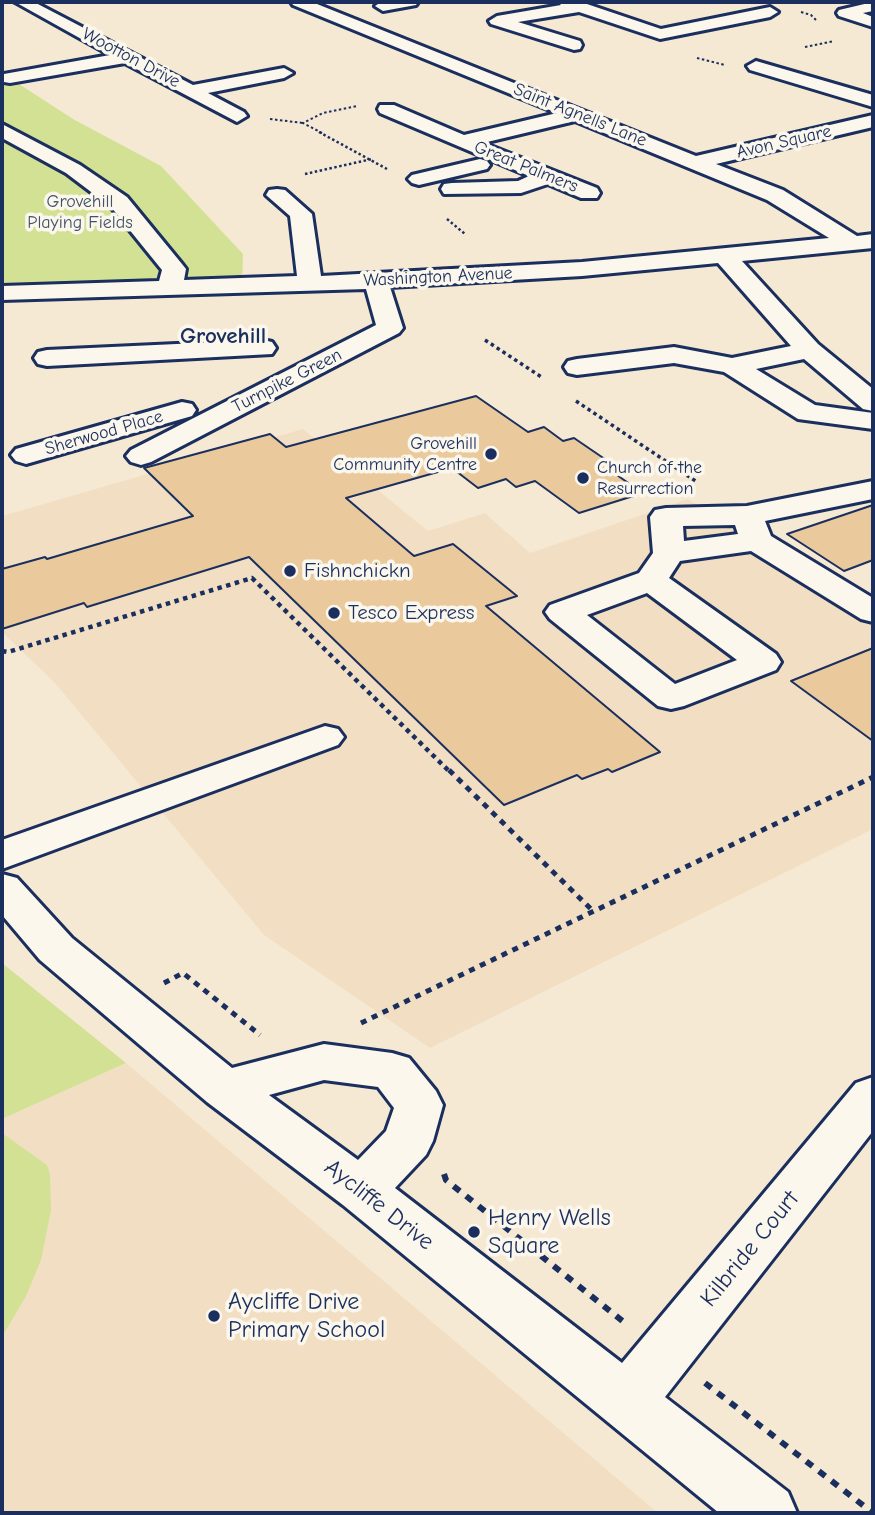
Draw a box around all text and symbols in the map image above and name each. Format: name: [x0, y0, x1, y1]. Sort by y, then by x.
street label: Wootton Drive: [78, 23, 184, 93]
street label: Saint Agnells Lane: [510, 78, 650, 152]
street label: Avon Square: [734, 121, 834, 163]
street label: Great Palmers: [471, 136, 581, 198]
park label: Grovehill Playing Fields: [27, 191, 133, 234]
street label: Washington Avenue: [363, 262, 513, 292]
district label: Grovehill: [180, 322, 266, 350]
street label: Turnpike Green: [228, 344, 346, 418]
street label: Sherwood Place: [42, 406, 166, 460]
place label: Grovehill Community Centre: [333, 433, 477, 476]
marker: Grovehill Community Centre: [483, 446, 499, 462]
place label: Church of the Resurrection: [597, 457, 702, 500]
marker: Church of the Resurrection: [575, 470, 591, 486]
place label: Fishnchickn: [304, 558, 411, 584]
marker: Fishnchickn: [282, 563, 298, 579]
place label: Tesco Express: [348, 600, 474, 626]
marker: Tesco Express: [326, 605, 342, 621]
street label: Aycliffe Drive: [318, 1153, 440, 1257]
street label: Kilbride Court: [695, 1185, 805, 1313]
place label: Henry Wells Square: [488, 1204, 611, 1260]
marker: Henry Wells Square: [466, 1224, 482, 1240]
place label: Aycliffe Drive Primary School: [228, 1288, 385, 1344]
marker: Aycliffe Drive Primary School: [206, 1308, 222, 1324]

